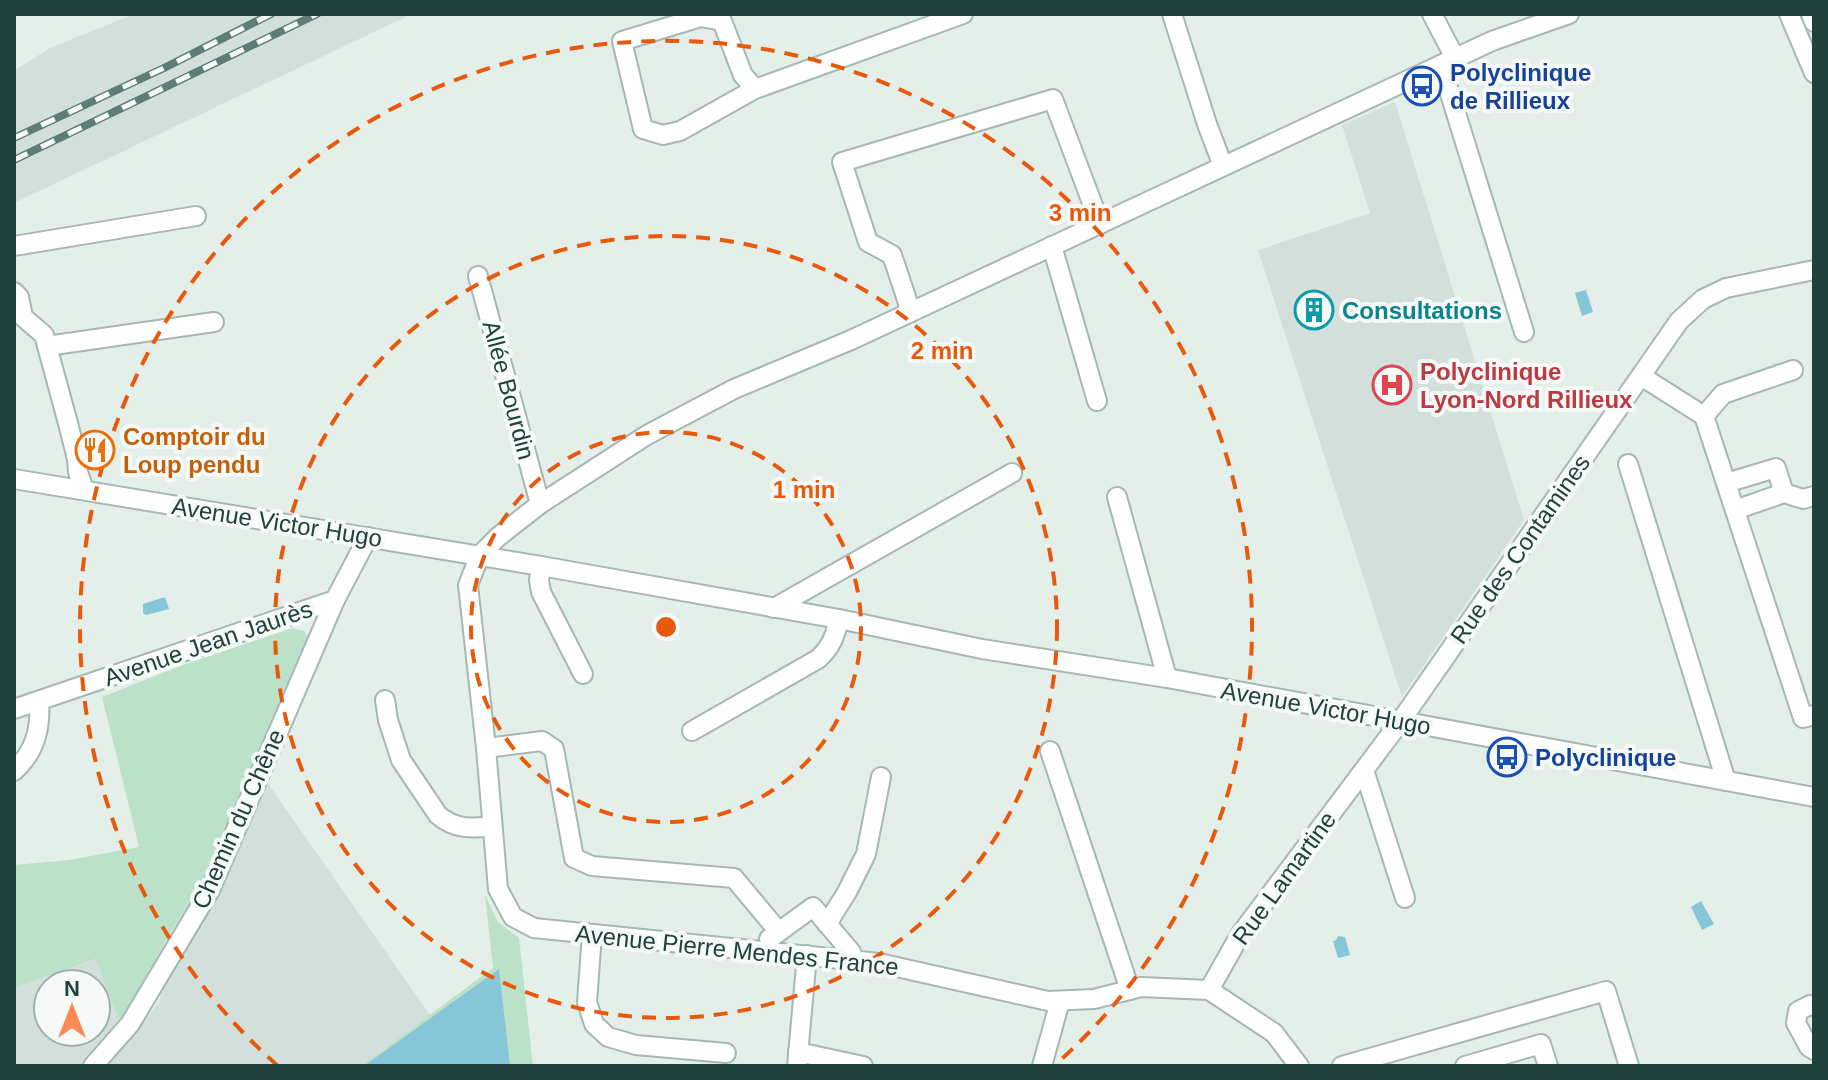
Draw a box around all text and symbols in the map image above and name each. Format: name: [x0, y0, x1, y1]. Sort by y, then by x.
place label: Polyclinique de Rillieux: [1450, 59, 1591, 114]
bus stop icon: Polyclinique de Rillieux: [1401, 65, 1443, 107]
text: 3 min: [1049, 199, 1111, 226]
building icon: Consultations: [1293, 289, 1335, 331]
place label: Consultations: [1342, 297, 1502, 324]
street label: Allée Bourdin: [477, 318, 541, 462]
text: 2 min: [911, 337, 973, 364]
place label: Polyclinique Lyon-Nord Rillieux: [1420, 358, 1633, 413]
hospital icon: Polyclinique Lyon-Nord Rillieux: [1371, 364, 1413, 406]
place label: Comptoir du Loup pendu: [123, 423, 266, 478]
restaurant icon: Comptoir du Loup pendu: [74, 429, 116, 471]
street label: Rue des Contamines: [1445, 449, 1595, 649]
text: 1 min: [773, 476, 835, 503]
street label: Avenue Victor Hugo: [170, 492, 384, 552]
street label: Avenue Jean Jaurès: [100, 595, 316, 691]
centre of rings: [652, 613, 680, 641]
street label: Avenue Victor Hugo: [1219, 676, 1433, 740]
street label: Chemin du Chêne: [186, 725, 290, 913]
bus stop icon: Polyclinique: [1486, 736, 1528, 778]
place label: Polyclinique: [1535, 744, 1676, 771]
street label: Rue Lamartine: [1227, 806, 1341, 950]
street label: Avenue Pierre Mendes France: [574, 920, 900, 980]
north arrow: [32, 968, 112, 1048]
text: N: [64, 976, 80, 1001]

